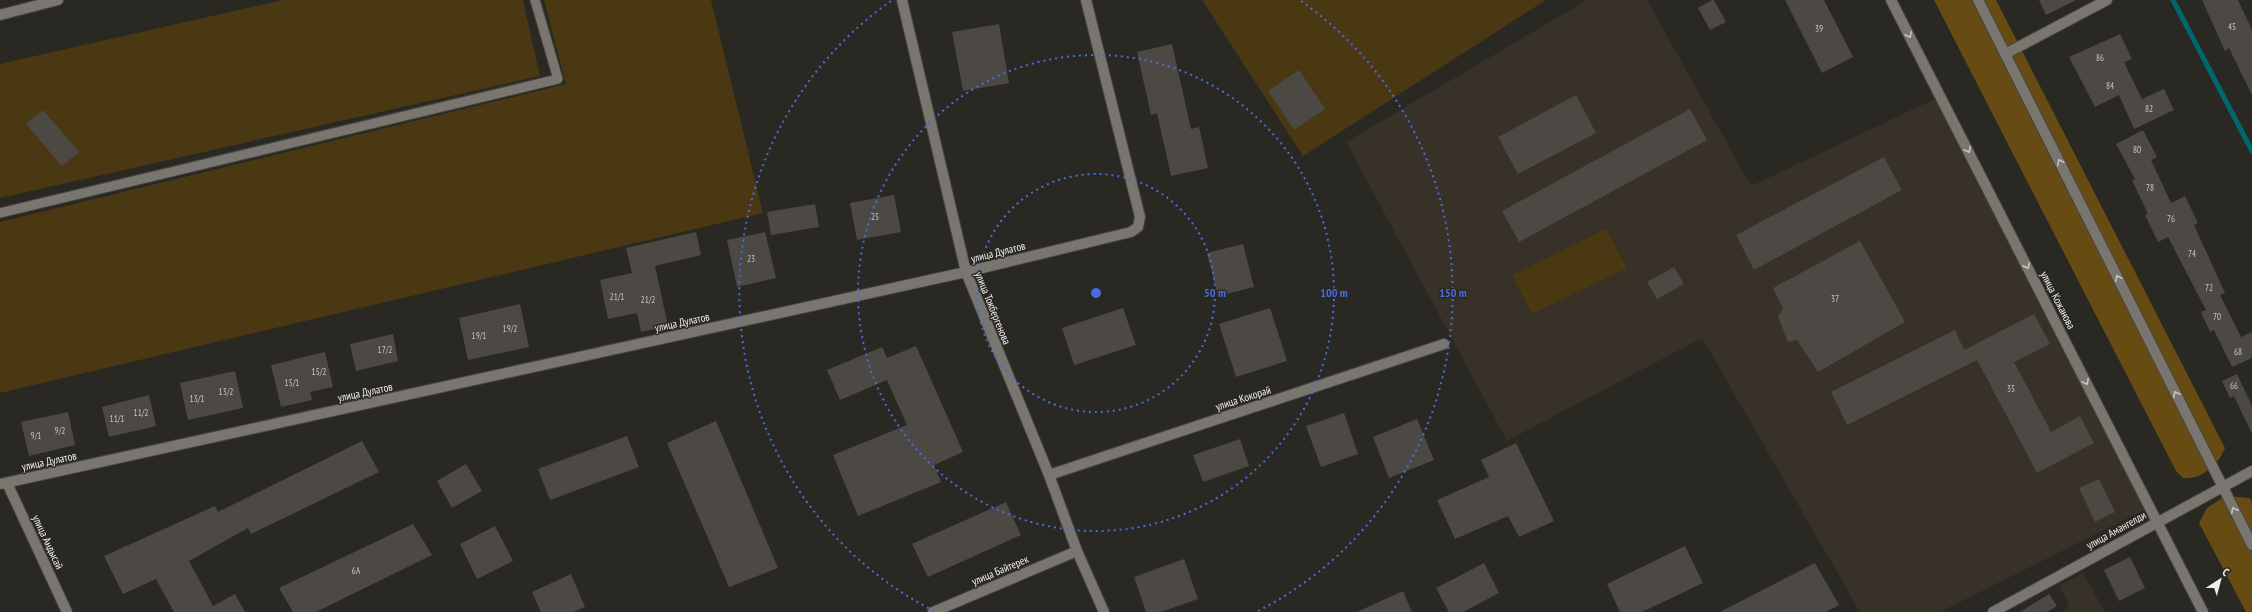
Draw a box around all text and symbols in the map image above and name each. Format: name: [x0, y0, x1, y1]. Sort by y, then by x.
house number: 45: [2228, 21, 2236, 32]
house number: 39: [1815, 23, 1823, 34]
one-way arrow: [1904, 30, 1911, 38]
house number: 86: [2096, 52, 2104, 63]
house number: 84: [2106, 80, 2114, 91]
house number: 82: [2145, 103, 2153, 114]
house number: 80: [2133, 144, 2141, 155]
one-way arrow: [1963, 146, 1971, 154]
one-way arrow: [2057, 158, 2064, 166]
house number: 78: [2146, 182, 2154, 193]
house number: 25: [871, 211, 879, 222]
house number: 76: [2167, 213, 2175, 224]
street label: улица Дулатов: [969, 238, 1027, 266]
house number: 74: [2188, 248, 2196, 259]
house number: 23: [747, 253, 755, 264]
one-way arrow: [2022, 262, 2030, 269]
street label: улица Токбергенова: [972, 269, 1014, 347]
street label: улица Кожанова: [2037, 269, 2079, 331]
one-way arrow: [2115, 275, 2123, 282]
house number: 72: [2205, 282, 2213, 293]
text: 50 m: [1204, 285, 1226, 300]
text: 100 m: [1320, 285, 1348, 300]
text: 150 m: [1439, 285, 1467, 300]
centre of rings: [1089, 286, 1103, 300]
house number: 21/1: [610, 291, 624, 302]
house number: 37: [1831, 293, 1839, 304]
house number: 21/2: [641, 294, 655, 305]
street label: улица Дулатов: [653, 309, 711, 335]
house number: 70: [2213, 311, 2221, 322]
house number: 19/2: [503, 323, 517, 334]
house number: 19/1: [472, 330, 486, 341]
house number: 17/2: [378, 344, 392, 355]
house number: 68: [2234, 346, 2242, 357]
house number: 15/2: [312, 366, 326, 377]
house number: 15/1: [285, 377, 299, 388]
one-way arrow: [2082, 378, 2089, 385]
street label: улица Дулатов: [336, 379, 394, 405]
house number: 66: [2230, 380, 2238, 391]
street label: улица Кокорай: [1214, 382, 1273, 414]
house number: 35: [2007, 383, 2015, 394]
house number: 13/2: [219, 386, 233, 397]
one-way arrow: [2173, 391, 2181, 399]
house number: 13/1: [190, 393, 204, 404]
house number: 11/2: [134, 407, 148, 418]
house number: 11/1: [110, 413, 124, 424]
house number: 9/2: [55, 425, 65, 436]
house number: 9/1: [31, 430, 41, 441]
street label: улица Дулатов: [20, 448, 78, 474]
one-way arrow: [2231, 507, 2239, 515]
street label: улица Амангелди: [2084, 508, 2149, 552]
street label: улица Андысай: [29, 513, 67, 572]
street label: улица Байтерек: [969, 551, 1031, 588]
north arrow: [2200, 560, 2240, 600]
house number: 6А: [352, 565, 361, 576]
text: С: [2220, 565, 2232, 579]

